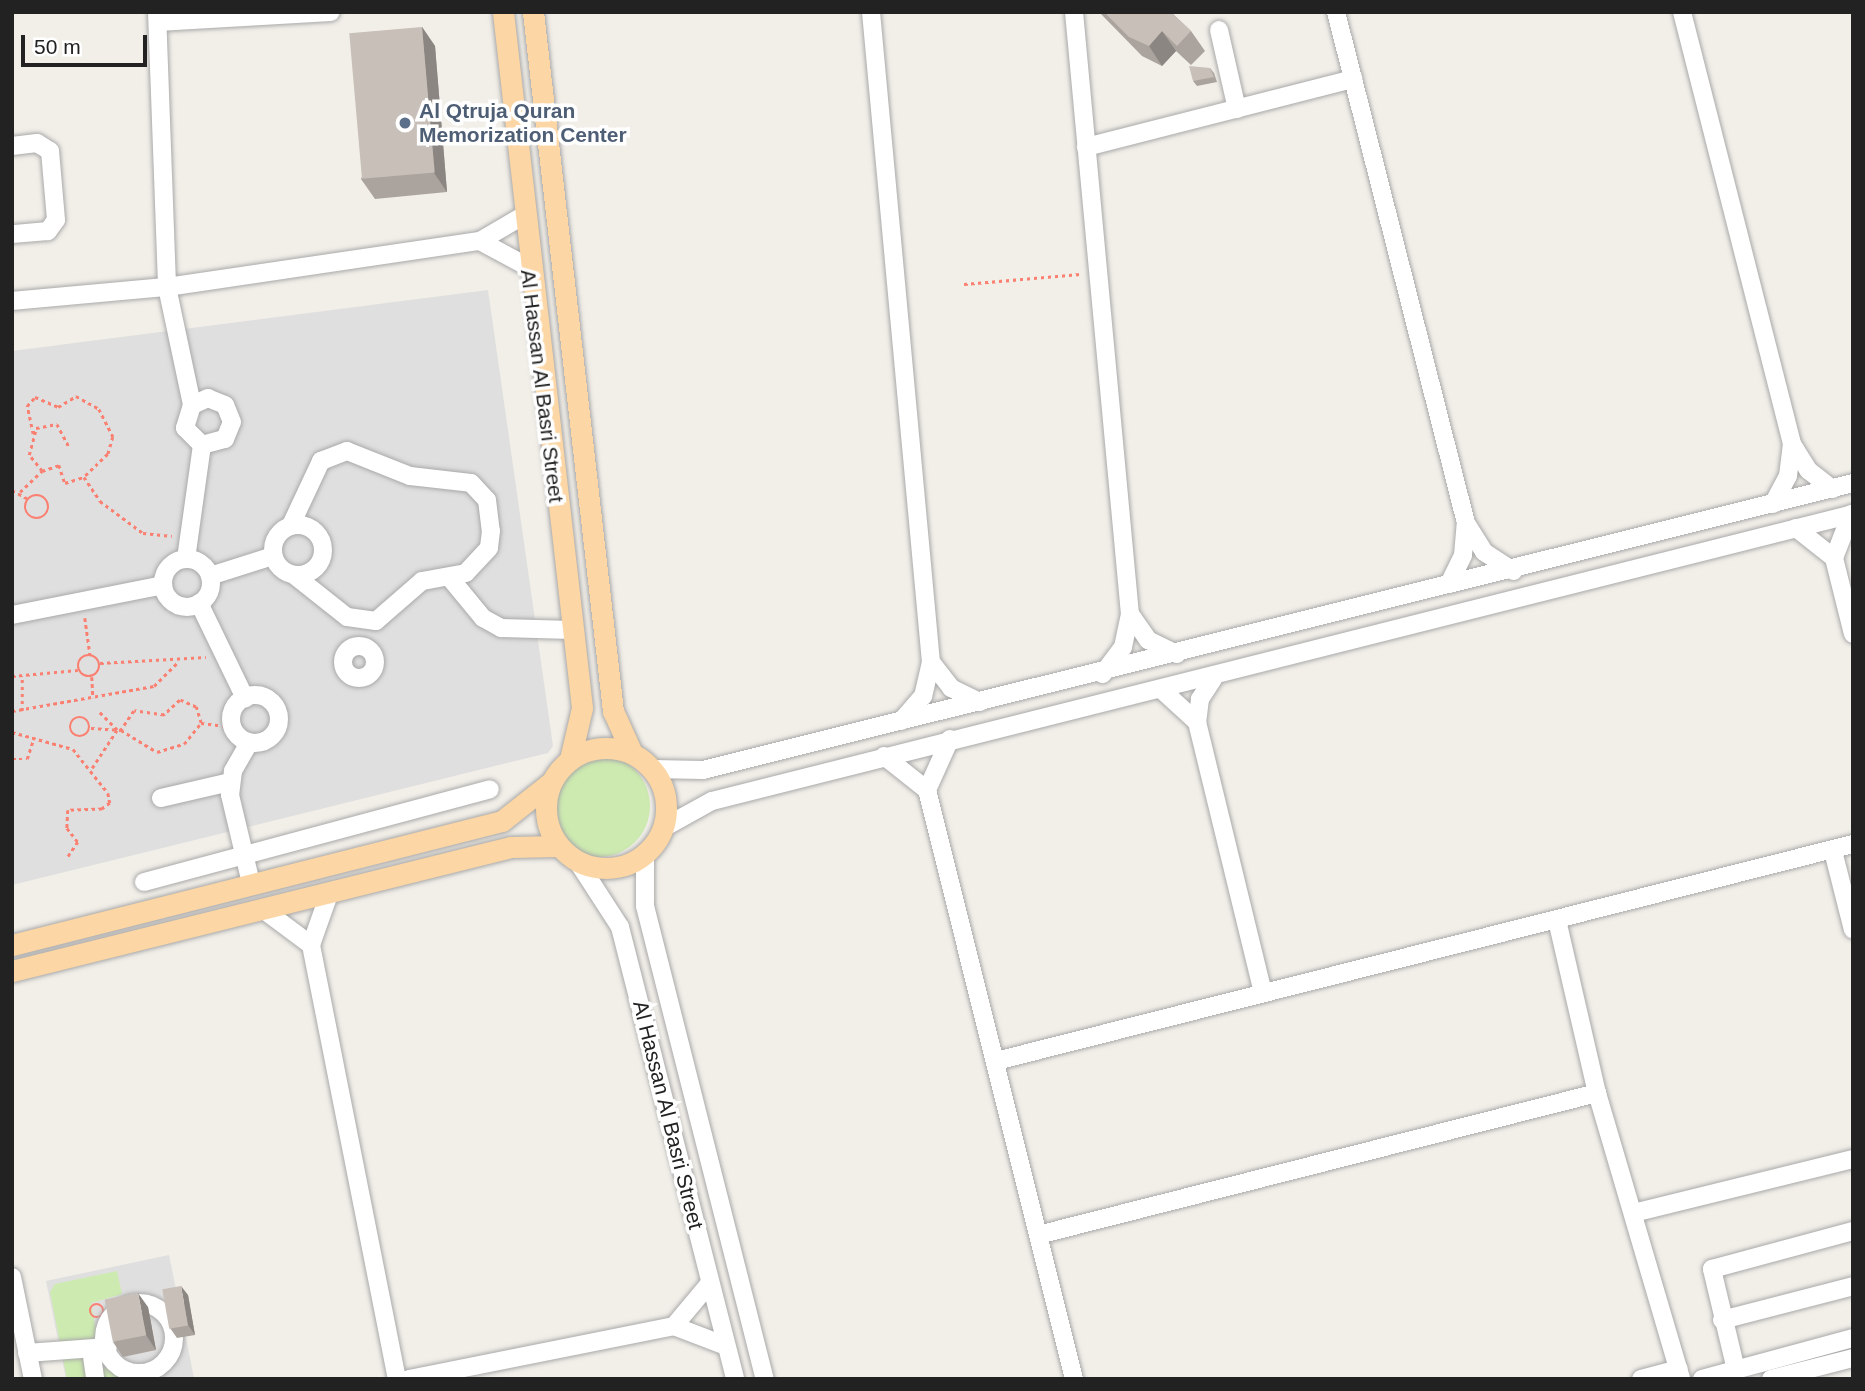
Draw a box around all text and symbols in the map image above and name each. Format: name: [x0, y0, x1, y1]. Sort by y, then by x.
scale bar: [24, 21, 150, 65]
text: 50 m: [34, 35, 81, 58]
place label: Al Qtruja Quran Memorization Center: [419, 98, 627, 148]
marker: Al Qtruja Quran Memorization Center: [397, 115, 413, 131]
street label: Al Hassan Al Basri Street: [515, 267, 569, 505]
street label: Al Hassan Al Basri Street: [627, 998, 709, 1232]

